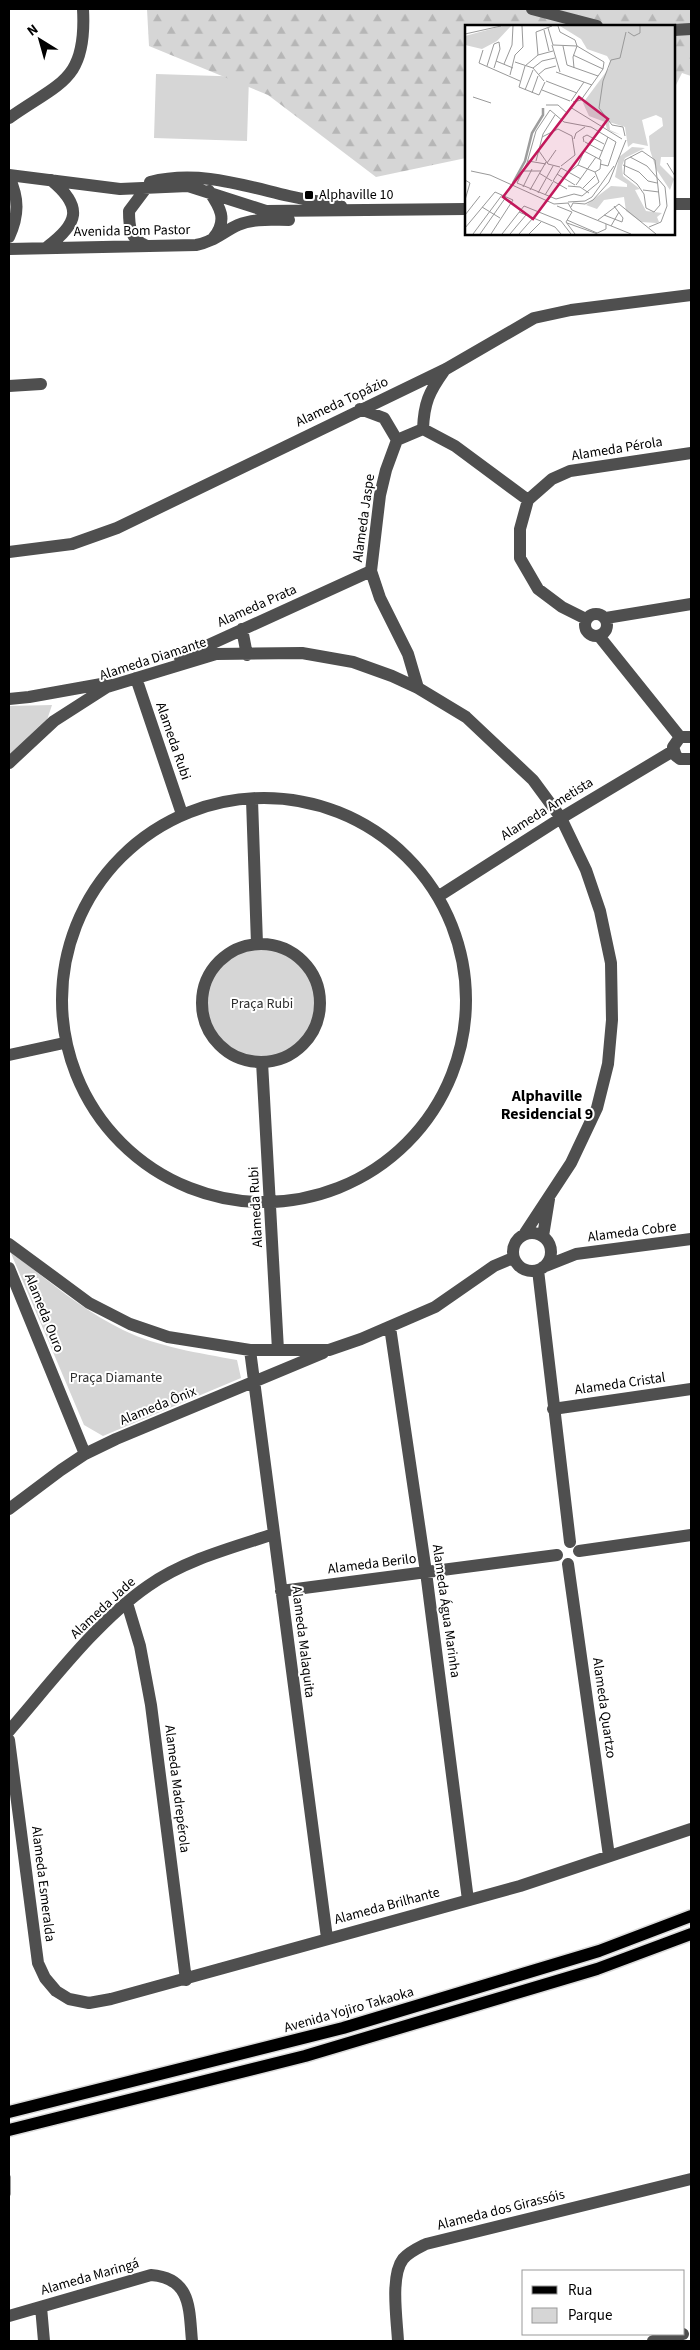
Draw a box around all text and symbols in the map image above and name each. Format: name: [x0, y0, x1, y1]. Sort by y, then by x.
north arrow: [15, 15, 65, 65]
text: N: [23, 20, 43, 41]
inset map: [465, 25, 675, 235]
place label: Alphaville 10: [319, 185, 393, 205]
marker: Alphaville 10: [303, 189, 315, 201]
street label: Avenida Bom Pastor: [73, 220, 191, 242]
street label: Alameda Topázio: [292, 372, 392, 432]
street label: Alameda Pérola: [570, 432, 664, 466]
street label: Alameda Jaspe: [348, 473, 380, 563]
street label: Alameda Prata: [214, 580, 300, 632]
street label: Alameda Diamante: [97, 632, 209, 686]
street label: Alameda Rubi: [150, 699, 196, 783]
street label: Alameda Ametista: [497, 773, 597, 845]
park label: Praça Rubi: [231, 994, 293, 1014]
district label: Alphaville Residencial 9: [501, 1085, 593, 1125]
street label: Alameda Rubi: [244, 1166, 268, 1248]
street label: Alameda Cobre: [586, 1217, 678, 1247]
street label: Alameda Ouro: [19, 1270, 69, 1356]
park label: Praça Diamante: [70, 1368, 162, 1388]
street label: Alameda Cristal: [573, 1368, 667, 1400]
street label: Alameda Ônix: [117, 1381, 200, 1430]
street label: Alameda Água Marinha: [427, 1543, 465, 1679]
street label: Alameda Berilo: [327, 1549, 417, 1579]
street label: Alameda Jade: [66, 1572, 140, 1644]
street label: Alameda Malaquita: [286, 1585, 320, 1699]
street label: Alameda Quartzo: [587, 1656, 621, 1760]
street label: Alameda Madrepérola: [159, 1724, 195, 1854]
street label: Alameda Esmeralda: [26, 1825, 60, 1943]
street label: Alameda Brilhante: [332, 1882, 442, 1930]
street label: Avenida Yojiro Takaoka: [282, 1982, 416, 2038]
street label: Alameda dos Girassóis: [435, 2184, 567, 2236]
street label: Alameda Maringá: [38, 2253, 142, 2301]
legend: [522, 2270, 685, 2335]
text: Rua: [568, 2280, 592, 2301]
text: Parque: [568, 2305, 612, 2326]

